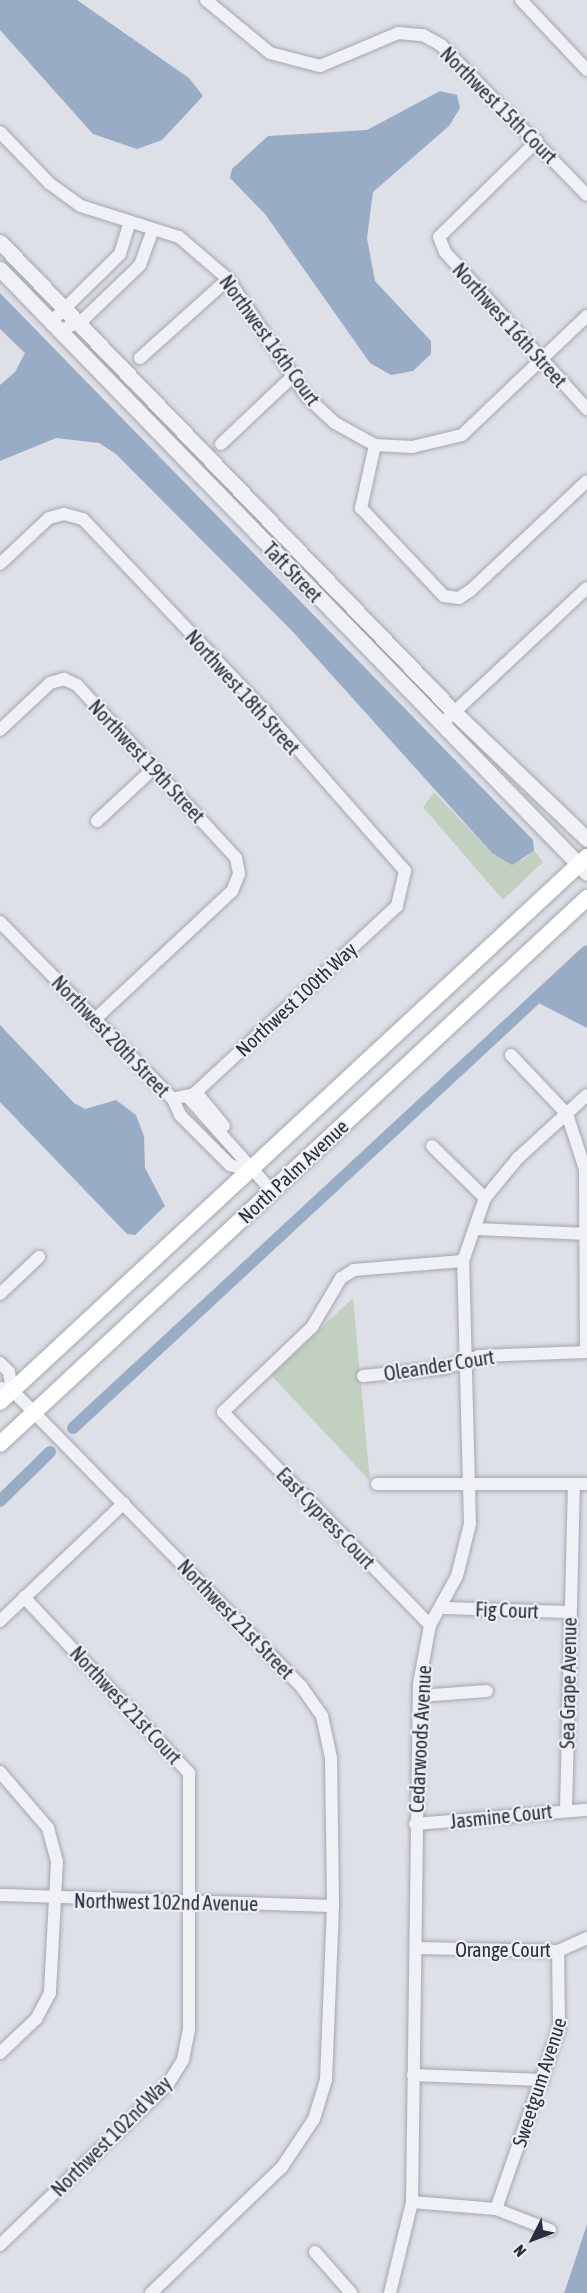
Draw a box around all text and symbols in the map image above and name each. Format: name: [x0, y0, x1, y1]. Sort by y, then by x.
street label: Northwest 15th Court: [436, 42, 562, 168]
street label: Northwest 16th Street: [448, 258, 572, 392]
street label: Northwest 16th Court: [215, 270, 325, 410]
street label: Taft Street: [258, 537, 328, 607]
street label: Northwest 18th Street: [181, 625, 305, 759]
street label: Northwest 19th Street: [84, 694, 210, 828]
street label: Northwest 100th Way: [231, 937, 361, 1061]
street label: Northwest 20th Street: [47, 970, 175, 1102]
street label: North Palm Avenue: [233, 1114, 353, 1228]
street label: Oleander Court: [382, 1344, 496, 1386]
street label: East Cypress Court: [272, 1462, 380, 1574]
street label: Northwest 21st Street: [173, 1554, 299, 1684]
street label: Fig Court: [475, 1597, 539, 1623]
street label: Sea Grape Avenue: [555, 1617, 581, 1749]
street label: Northwest 21st Court: [65, 1641, 187, 1769]
street label: Cedarwoods Avenue: [404, 1665, 436, 1813]
street label: Jasmine Court: [449, 1799, 553, 1833]
street label: Northwest 102nd Avenue: [74, 1888, 258, 1916]
street label: Orange Court: [455, 1937, 551, 1961]
street label: Sweetgum Avenue: [507, 2014, 571, 2150]
street label: Northwest 102nd Way: [46, 2071, 176, 2201]
north arrow: [503, 2209, 563, 2269]
text: N: [510, 2242, 529, 2261]

